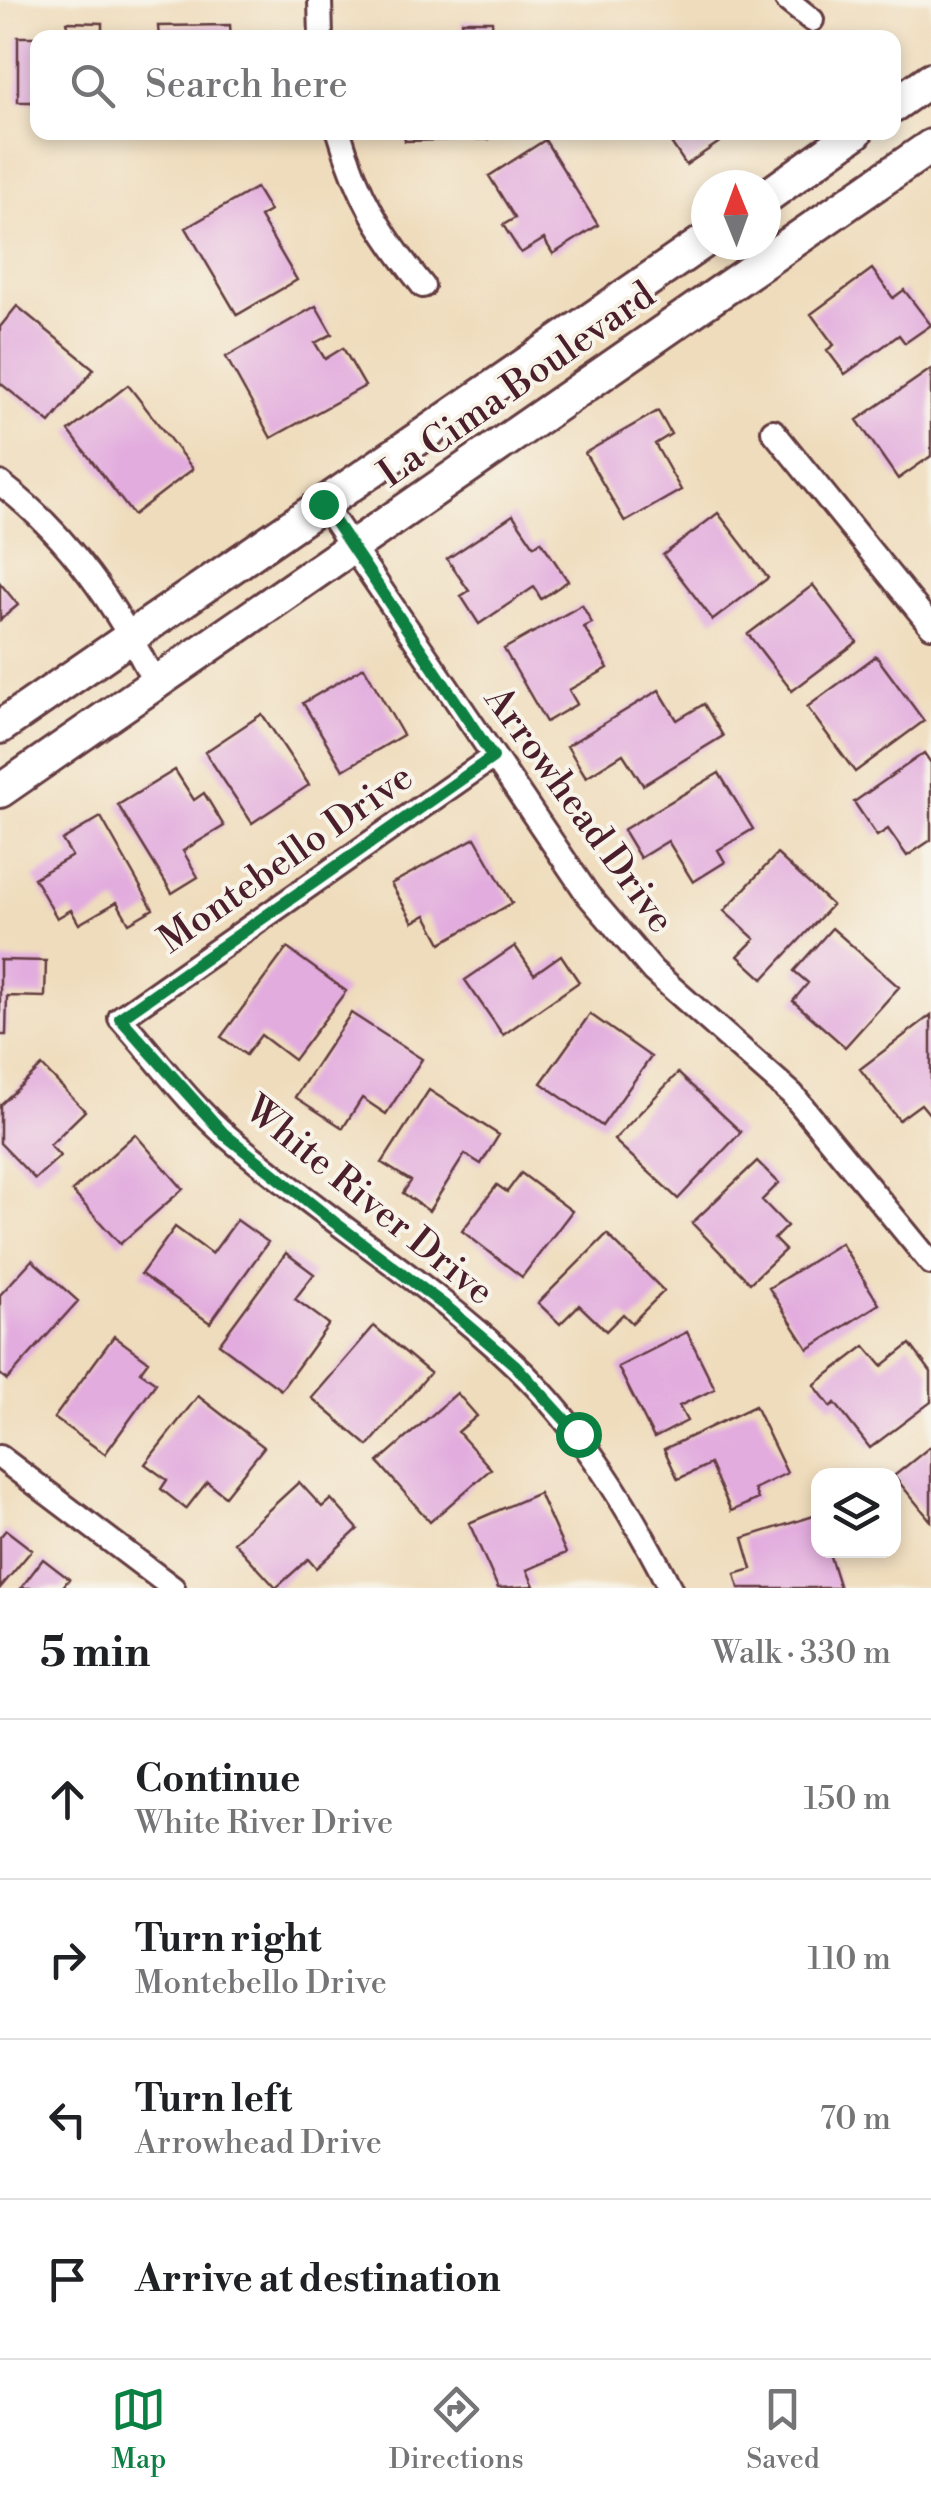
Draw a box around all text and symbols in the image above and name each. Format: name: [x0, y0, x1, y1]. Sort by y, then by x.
search box: [30, 30, 901, 140]
icon: search: [65, 58, 120, 113]
text: Search here: [145, 62, 348, 109]
north arrow: [691, 170, 781, 260]
street label: La Cima Boulevard: [370, 272, 665, 498]
route end: [301, 482, 347, 528]
street label: Arrowhead Drive: [473, 677, 684, 942]
street label: Montebello Drive: [150, 754, 422, 964]
street label: White River Drive: [234, 1086, 503, 1316]
route start: [556, 1412, 602, 1458]
map controls: [811, 1468, 901, 1558]
button: layers: [811, 1468, 901, 1558]
text: 5 min: [40, 1627, 150, 1680]
text: Walk · 330 m: [712, 1633, 891, 1673]
text: Continue: [135, 1756, 300, 1803]
icon: ahead: [40, 1772, 95, 1827]
text: 150 m: [804, 1779, 891, 1819]
text: White River Drive: [135, 1803, 393, 1843]
text: Turn right: [135, 1916, 321, 1963]
icon: right: [40, 1932, 95, 1987]
text: 110 m: [808, 1939, 891, 1979]
text: Montebello Drive: [135, 1963, 387, 2003]
text: Turn left: [135, 2076, 292, 2123]
icon: left: [40, 2092, 95, 2147]
text: 70 m: [820, 2099, 891, 2139]
text: Arrowhead Drive: [135, 2123, 382, 2163]
icon: arrive: [40, 2252, 95, 2307]
text: Arrive at destination: [135, 2256, 501, 2303]
tab: Map: [111, 2382, 166, 2477]
tab: Directions: [389, 2382, 524, 2477]
tab: Saved: [746, 2382, 820, 2477]

